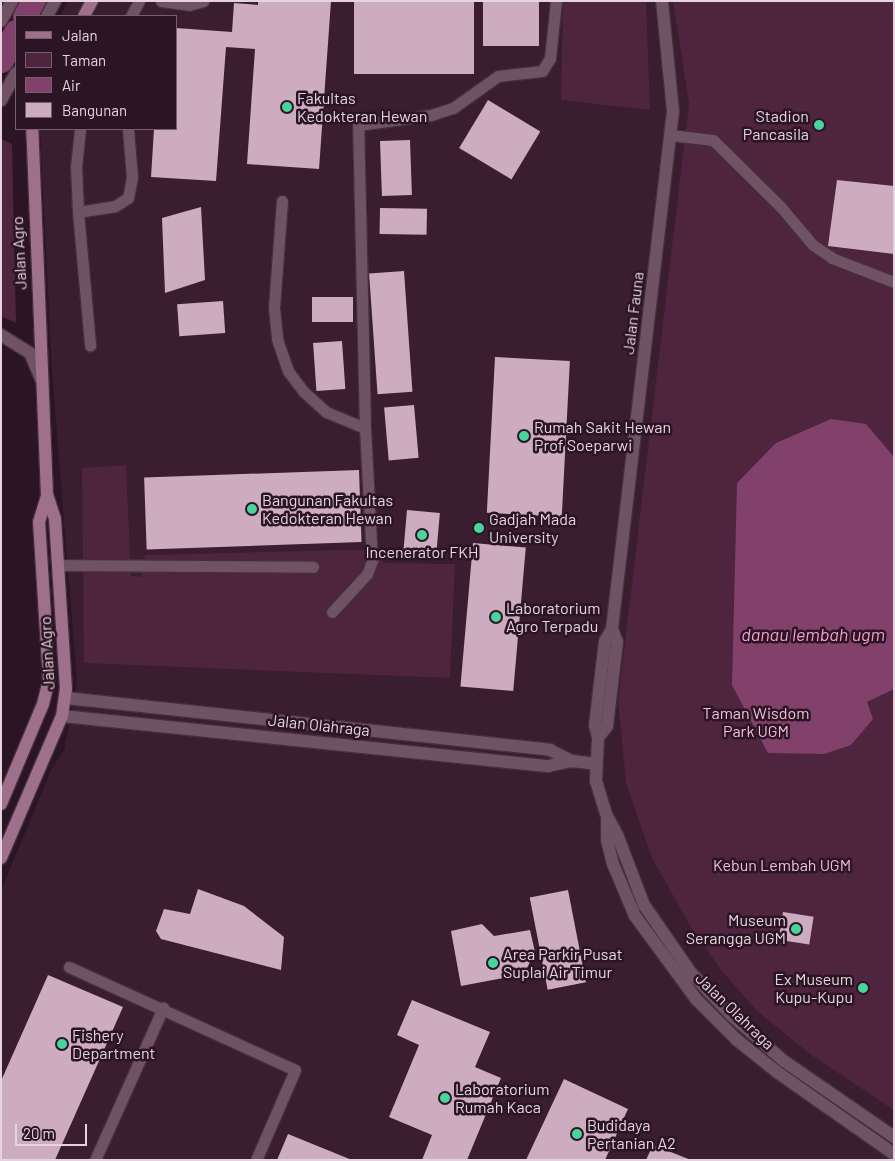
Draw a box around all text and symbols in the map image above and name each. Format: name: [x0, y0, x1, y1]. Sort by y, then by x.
legend: [15, 15, 178, 130]
text: Jalan: [62, 26, 98, 44]
text: Taman: [62, 51, 106, 69]
text: Air: [62, 76, 80, 94]
place label: Fakultas Kedokteran Hewan: [297, 88, 427, 126]
text: Bangunan: [62, 101, 127, 119]
marker: Fakultas Kedokteran Hewan: [281, 101, 293, 113]
place label: Stadion Pancasila: [743, 106, 809, 144]
marker: Stadion Pancasila: [813, 119, 825, 131]
street label: Jalan Agro: [7, 216, 31, 290]
street label: Jalan Fauna: [618, 271, 648, 355]
place label: Rumah Sakit Hewan Prof Soeparwi: [534, 417, 671, 455]
marker: Rumah Sakit Hewan Prof Soeparwi: [518, 430, 530, 442]
place label: Bangunan Fakultas Kedokteran Hewan: [262, 490, 393, 528]
marker: Bangunan Fakultas Kedokteran Hewan: [246, 503, 258, 515]
place label: Gadjah Mada University: [489, 509, 576, 547]
marker: Gadjah Mada University: [473, 522, 485, 534]
marker: Incenerator FKH: [416, 529, 428, 541]
place label: Incenerator FKH: [365, 542, 479, 562]
place label: Laboratorium Agro Terpadu: [506, 598, 601, 636]
marker: Laboratorium Agro Terpadu: [490, 611, 502, 623]
street label: Jalan Agro: [35, 616, 59, 690]
water label: danau lembah ugm: [741, 623, 885, 645]
park label: Taman Wisdom Park UGM: [703, 703, 809, 741]
street label: Jalan Olahraga: [267, 710, 371, 740]
park label: Kebun Lembah UGM: [713, 855, 851, 875]
place label: Museum Serangga UGM: [686, 910, 786, 948]
marker: Museum Serangga UGM: [790, 923, 802, 935]
place label: Area Parkir Pusat Suplai Air Timur: [503, 944, 623, 982]
marker: Area Parkir Pusat Suplai Air Timur: [487, 957, 499, 969]
street label: Jalan Olahraga: [692, 969, 778, 1053]
place label: Ex Museum Kupu-Kupu: [774, 969, 853, 1007]
marker: Ex Museum Kupu-Kupu: [857, 982, 869, 994]
place label: Fishery Department: [72, 1025, 155, 1063]
marker: Fishery Department: [56, 1038, 68, 1050]
place label: Laboratorium Rumah Kaca: [455, 1079, 550, 1117]
marker: Laboratorium Rumah Kaca: [439, 1092, 451, 1104]
scale bar: [18, 1114, 90, 1146]
place label: Budidaya Pertanian A2: [587, 1115, 676, 1153]
text: 20 m: [23, 1124, 55, 1142]
marker: Budidaya Pertanian A2: [571, 1128, 583, 1140]

